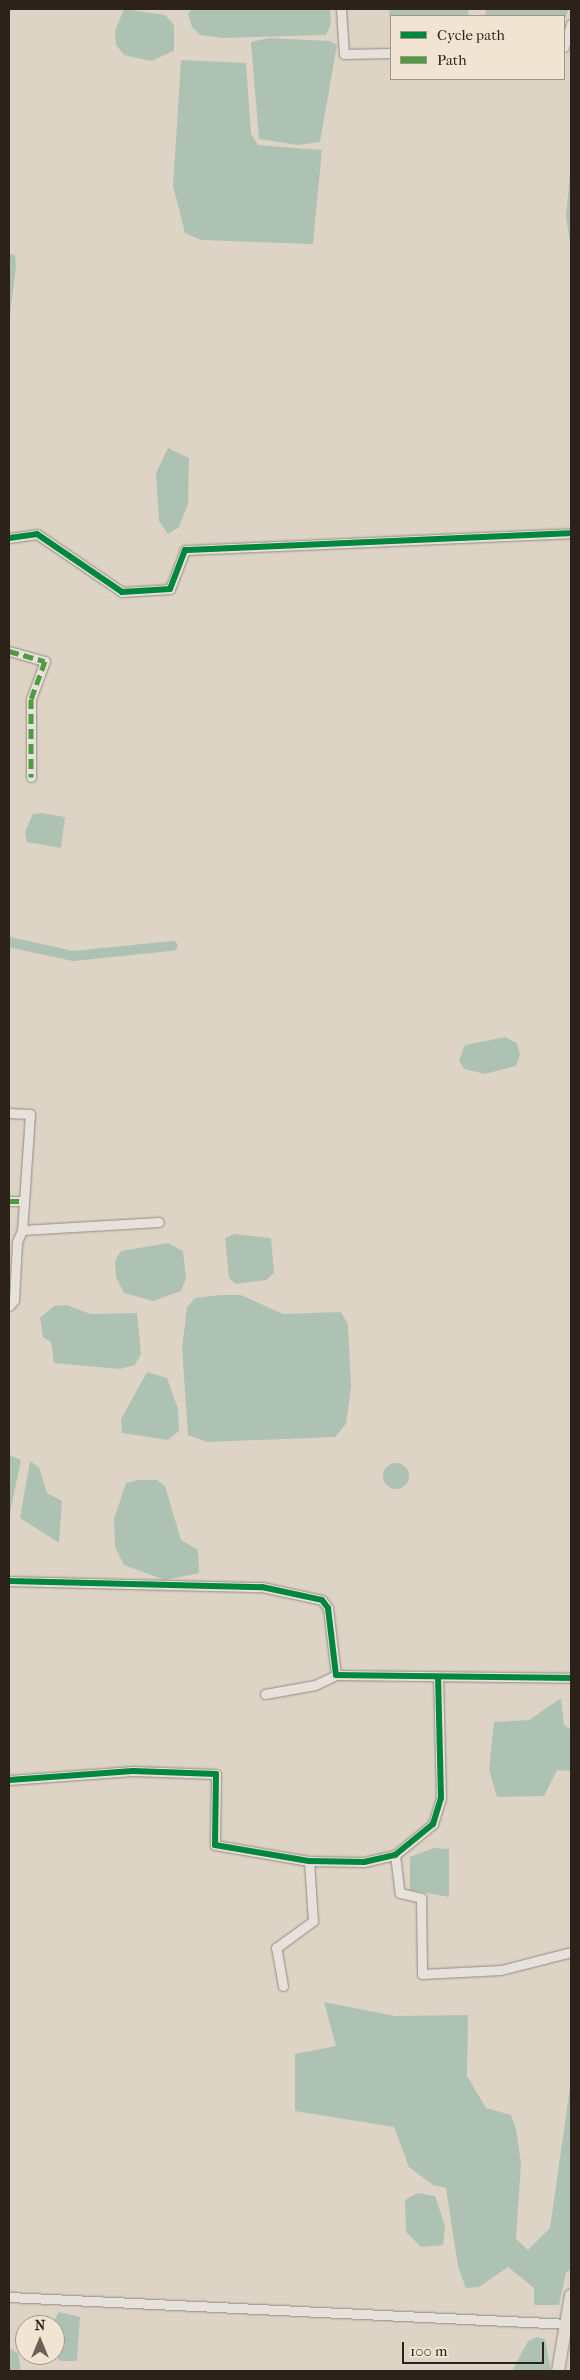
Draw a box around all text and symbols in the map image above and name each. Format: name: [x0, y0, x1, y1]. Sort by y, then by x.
legend: [390, 15, 565, 80]
text: Cycle path: [437, 26, 505, 44]
text: Path: [437, 51, 467, 69]
north arrow: [15, 2315, 65, 2365]
text: N: [35, 2317, 45, 2334]
scale bar: [405, 2332, 548, 2364]
text: 100 m: [410, 2342, 448, 2360]

